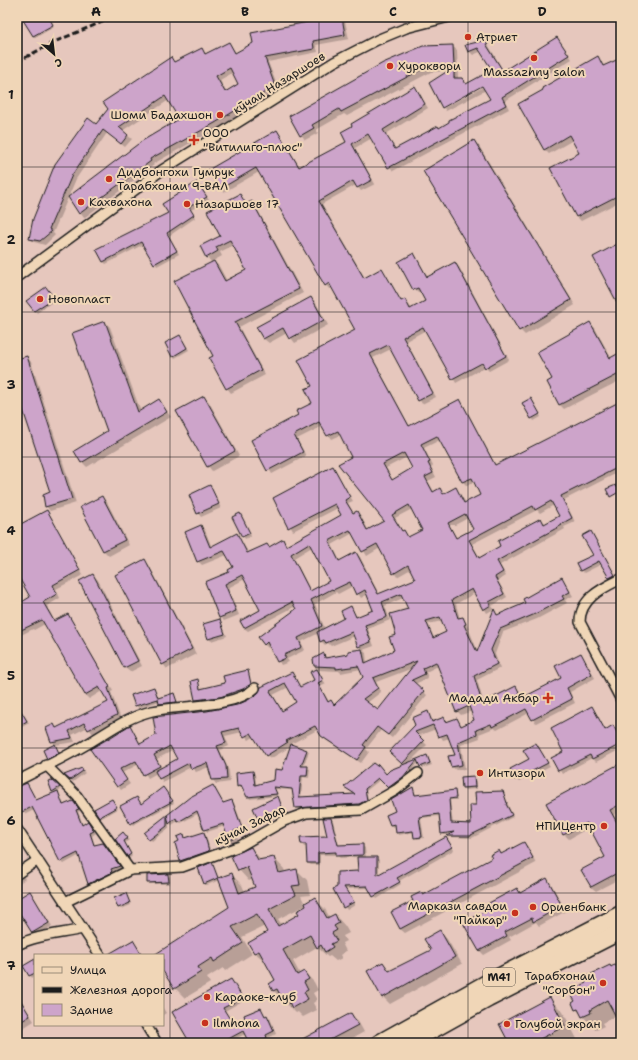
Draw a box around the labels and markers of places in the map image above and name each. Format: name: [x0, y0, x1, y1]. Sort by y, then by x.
place label: Атриет: [476, 29, 518, 45]
marker: Атриет: [463, 32, 473, 42]
marker: Massazhny salon: [529, 53, 539, 63]
place label: Хуроквори: [398, 58, 461, 74]
marker: Хуроквори: [385, 61, 395, 71]
place label: Massazhny salon: [483, 64, 585, 80]
place label: Шоми Бадахшон: [111, 107, 212, 123]
marker: Шоми Бадахшон: [215, 110, 225, 120]
place label: ООО "Витилиго-плюс": [203, 125, 302, 155]
marker: ООО "Витилиго-плюс": [188, 134, 200, 146]
place label: Дидбонгохи Гумрук Тарабхонаи 9-ВАЛ: [117, 164, 235, 194]
marker: Дидбонгохи Гумрук Тарабхонаи 9-ВАЛ: [104, 174, 114, 184]
place label: Кахвахона: [89, 194, 152, 210]
place label: Назаршоев 17: [195, 196, 279, 212]
marker: Кахвахона: [76, 197, 86, 207]
marker: Назаршоев 17: [182, 199, 192, 209]
place label: Новопласт: [48, 291, 111, 307]
marker: Новопласт: [35, 294, 45, 304]
place label: Мадади Акбар: [448, 690, 539, 706]
marker: Мадади Акбар: [542, 692, 554, 704]
place label: Интизори: [488, 765, 545, 781]
marker: Интизори: [475, 768, 485, 778]
place label: НПИЦентр: [536, 818, 596, 834]
marker: НПИЦентр: [599, 821, 609, 831]
place label: Маркази савдои "Пайкар": [408, 898, 507, 928]
place label: Ориенбанк: [541, 899, 607, 915]
marker: Ориенбанк: [528, 902, 538, 912]
marker: Маркази савдои "Пайкар": [510, 908, 520, 918]
place label: Тарабхонаи "Сорбон": [525, 968, 595, 998]
marker: Тарабхонаи "Сорбон": [598, 978, 608, 988]
place label: Караоке-клуб: [215, 989, 296, 1005]
marker: Караоке-клуб: [202, 992, 212, 1002]
place label: ilmhona: [213, 1015, 260, 1031]
place label: Голубой экран: [515, 1016, 601, 1032]
marker: ilmhona: [200, 1018, 210, 1028]
marker: Голубой экран: [502, 1019, 512, 1029]

